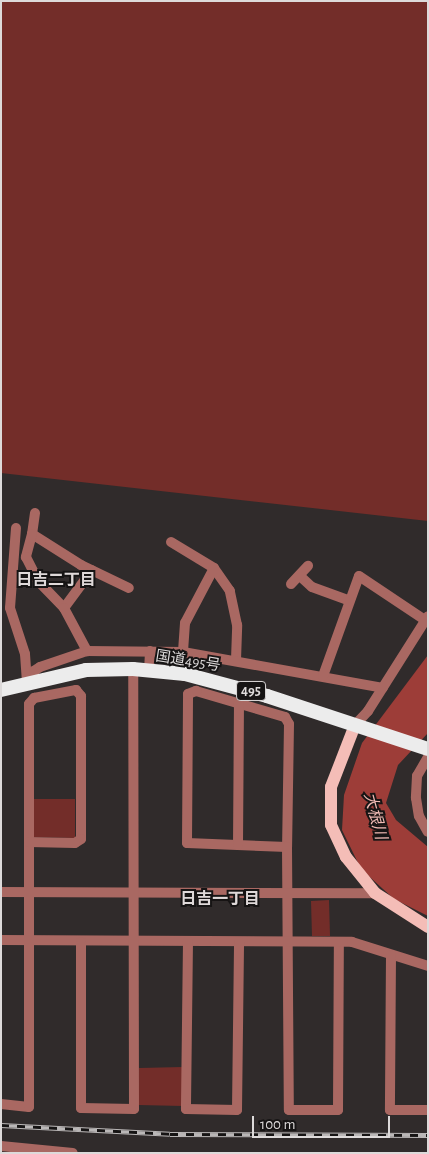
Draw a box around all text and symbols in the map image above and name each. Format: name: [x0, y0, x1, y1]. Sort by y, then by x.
district label: 日吉二丁目: [16, 570, 96, 590]
street label: 国道495号: [154, 647, 222, 675]
road number: 495: [236, 679, 266, 702]
water label: 大根川: [360, 790, 390, 842]
district label: 日吉一丁目: [180, 889, 260, 909]
scale bar: [254, 1106, 392, 1138]
text: 100 m: [260, 1117, 295, 1132]

